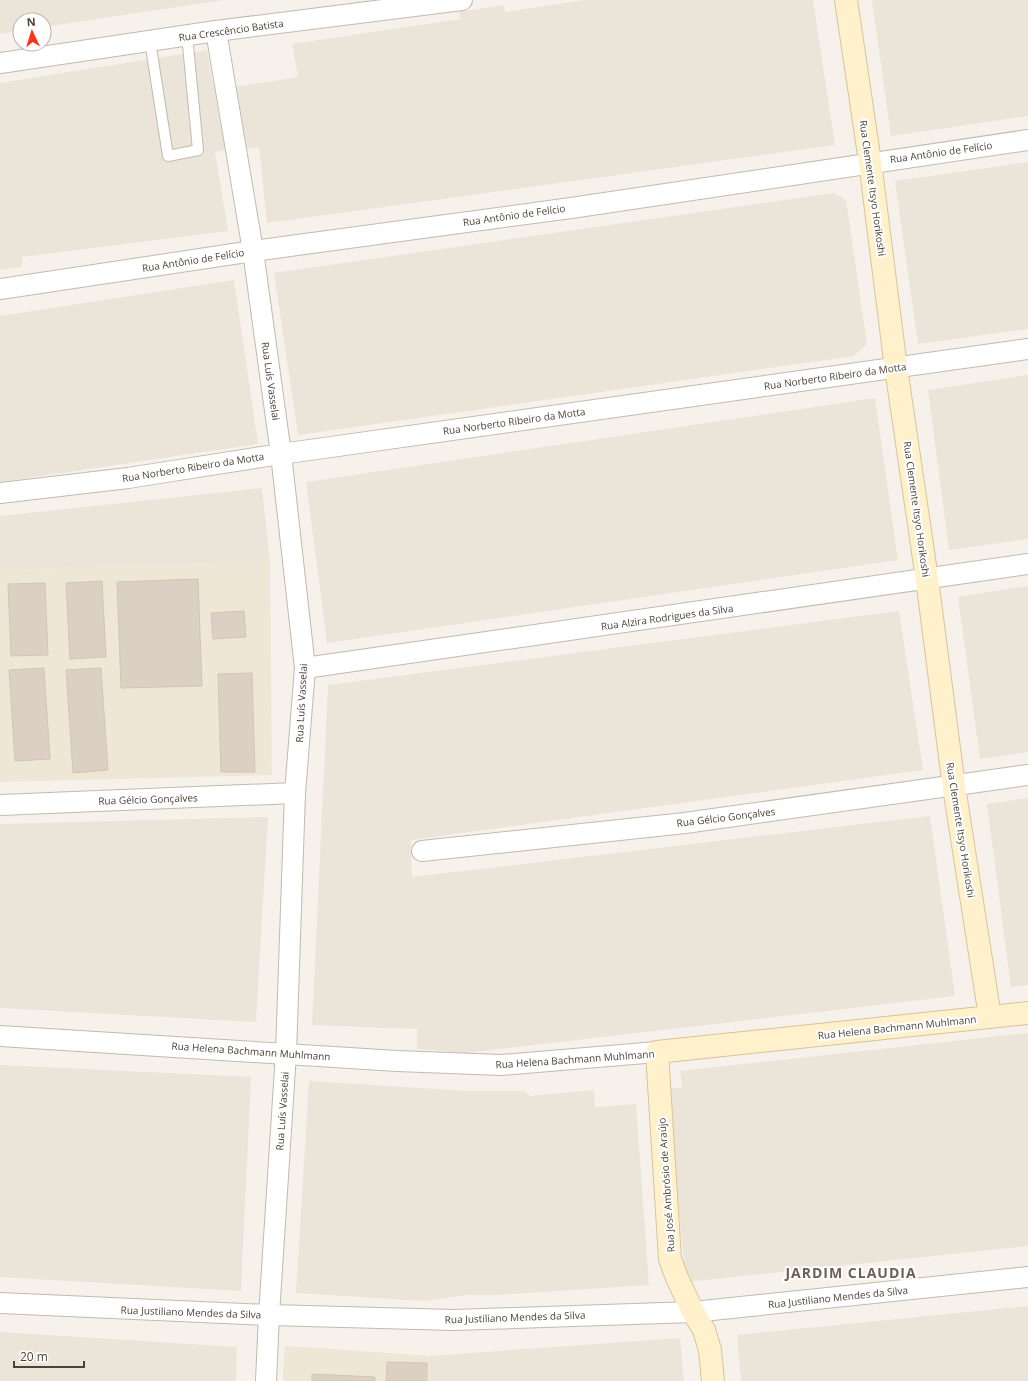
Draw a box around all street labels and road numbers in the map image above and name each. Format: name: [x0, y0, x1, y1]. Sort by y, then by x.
street label: Rua Crescêncio Batista: [178, 16, 284, 44]
street label: Rua Clemente Itsyo Horikoshi: [857, 119, 889, 257]
street label: Rua Antônio de Felício: [889, 138, 993, 166]
street label: Rua Antônio de Felício: [462, 201, 566, 229]
street label: Rua Antônio de Felício: [141, 245, 245, 275]
street label: Rua Luís Vasselai: [259, 341, 283, 421]
street label: Rua Norberto Ribeiro da Motta: [763, 359, 907, 393]
street label: Rua Norberto Ribeiro da Motta: [442, 404, 586, 438]
street label: Rua Clemente Itsyo Horikoshi: [901, 440, 933, 578]
street label: Rua Norberto Ribeiro da Motta: [121, 449, 265, 485]
street label: Rua Alzira Rodrigues da Silva: [600, 601, 734, 633]
street label: Rua Luís Vasselai: [292, 663, 310, 743]
street label: Rua Clemente Itsyo Horikoshi: [943, 761, 979, 899]
street label: Rua Gélcio Gonçalves: [98, 790, 198, 808]
street label: Rua Gélcio Gonçalves: [676, 804, 776, 830]
street label: Rua Helena Bachmann Muhlmann: [817, 1012, 977, 1042]
street label: Rua Helena Bachmann Muhlmann: [171, 1038, 331, 1064]
street label: Rua Helena Bachmann Muhlmann: [495, 1046, 655, 1072]
street label: Rua Luís Vasselai: [272, 1071, 292, 1151]
street label: Rua José Ambrósio de Araújo: [654, 1117, 678, 1253]
street label: Rua Justiliano Mendes da Silva: [767, 1283, 909, 1311]
street label: Rua Justiliano Mendes da Silva: [120, 1303, 262, 1321]
street label: Rua Justiliano Mendes da Silva: [444, 1308, 586, 1326]

